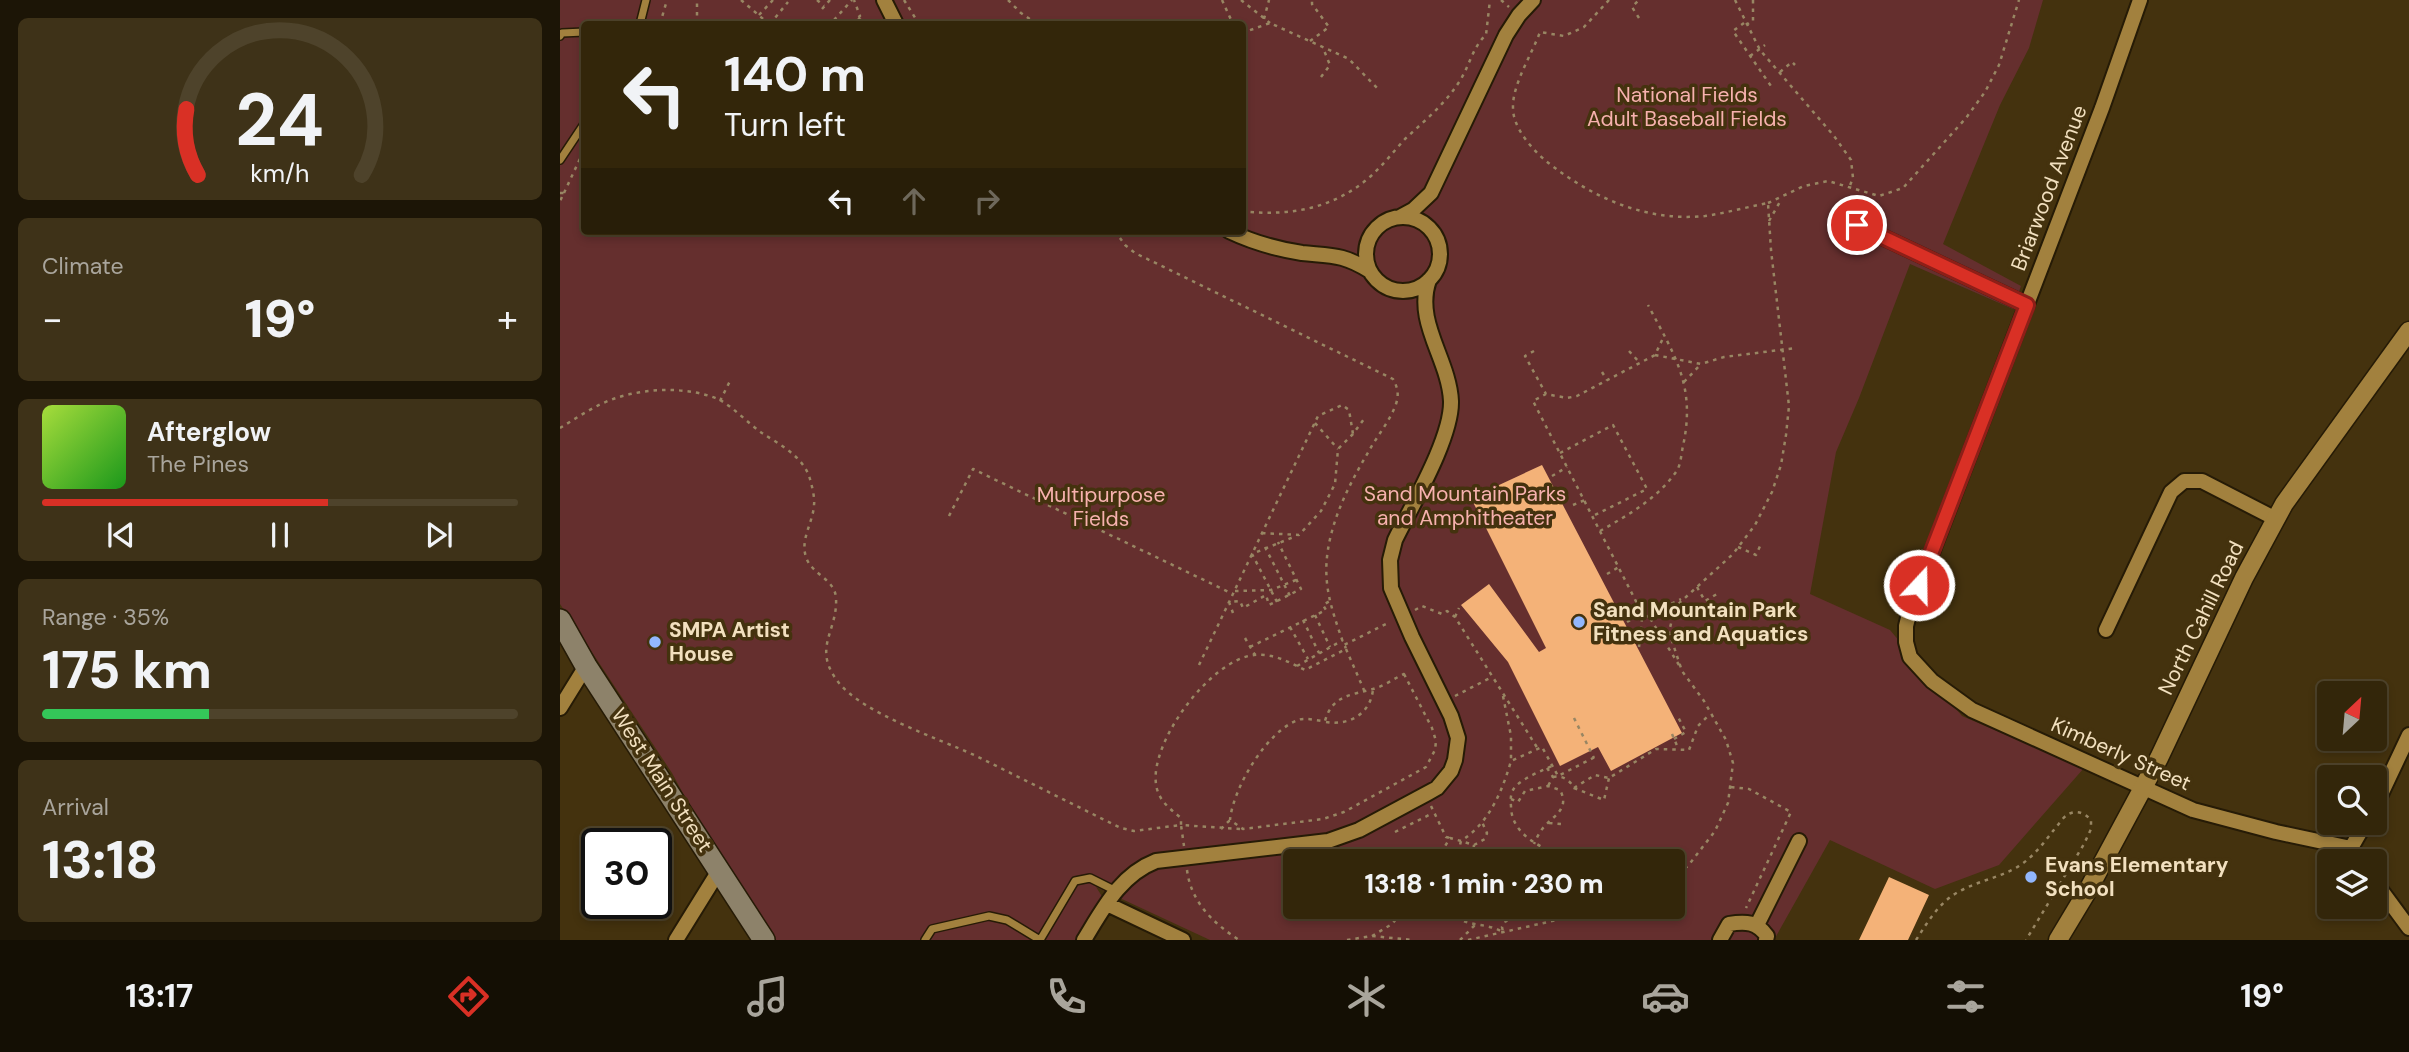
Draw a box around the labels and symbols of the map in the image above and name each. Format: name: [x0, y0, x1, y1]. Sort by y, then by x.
park label: National Fields Adult Baseball Fields: [1587, 81, 1787, 133]
street label: Briarwood Avenue: [2005, 101, 2094, 275]
pin: [1827, 195, 1887, 255]
park label: Sand Mountain Parks and Amphitheater: [1364, 480, 1566, 532]
park label: Multipurpose Fields: [1037, 481, 1165, 533]
street label: North Cahill Road: [2152, 536, 2250, 700]
position arrow: [1882, 548, 1956, 622]
place label: Sand Mountain Park Fitness and Aquatics: [1593, 596, 1808, 648]
marker: Sand Mountain Park Fitness and Aquatics: [1571, 614, 1587, 630]
place label: SMPA Artist House: [669, 616, 790, 668]
marker: SMPA Artist House: [647, 634, 663, 650]
north arrow: [2317, 681, 2387, 751]
street label: West Main Street: [605, 703, 719, 857]
street label: Kimberly Street: [2047, 711, 2195, 797]
speed limit sign: 30: [581, 828, 672, 919]
place label: Evans Elementary School: [2045, 851, 2229, 903]
marker: Evans Elementary School: [2023, 869, 2039, 885]

